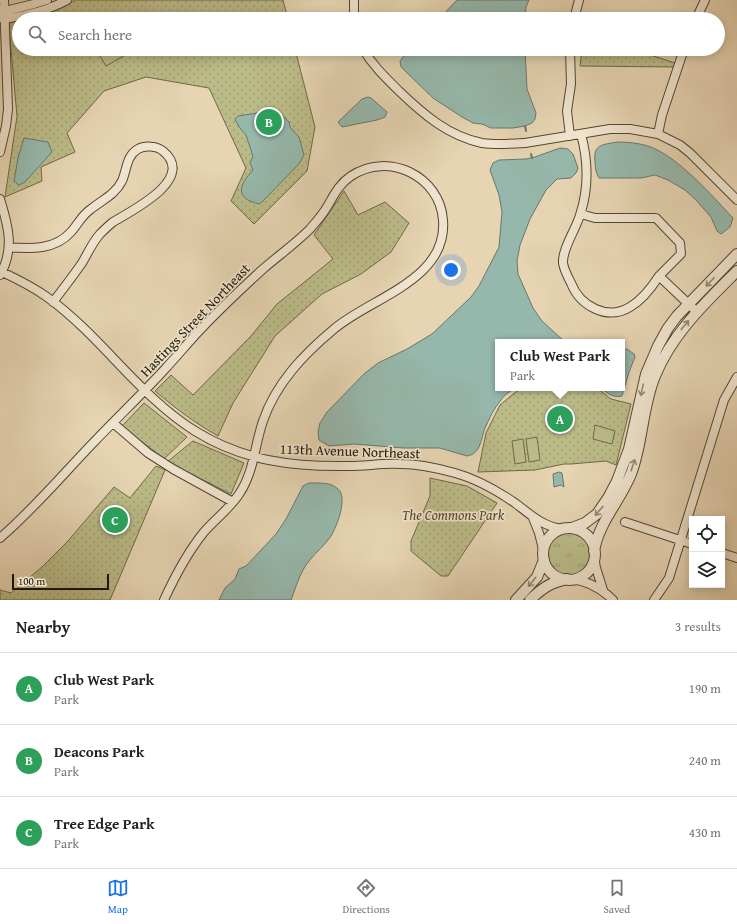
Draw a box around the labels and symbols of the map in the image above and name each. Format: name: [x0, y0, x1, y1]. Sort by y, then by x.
pin: B: [256, 107, 282, 137]
street label: Hastings Street Northeast: [135, 259, 255, 381]
your location: [441, 260, 461, 280]
one-way arrow: [705, 277, 715, 287]
one-way arrow: [681, 320, 690, 331]
one-way arrow: [637, 383, 645, 396]
pin: A: [547, 404, 573, 434]
street label: 113th Avenue Northeast: [279, 439, 421, 463]
one-way arrow: [630, 459, 638, 471]
pin: C: [102, 505, 128, 535]
park label: The Commons Park: [402, 505, 505, 525]
one-way arrow: [594, 506, 603, 516]
scale bar: [12, 572, 109, 591]
one-way arrow: [528, 576, 537, 587]

